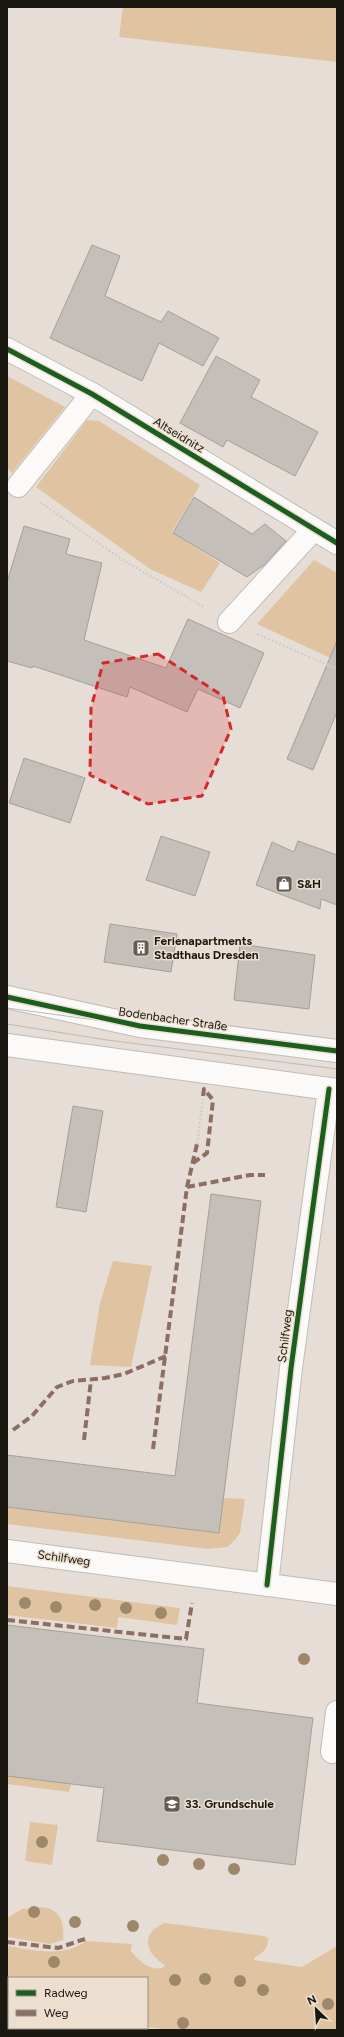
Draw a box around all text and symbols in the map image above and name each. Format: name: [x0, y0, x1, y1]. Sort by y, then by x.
street label: Altseidnitz: [151, 414, 207, 456]
shop icon: S&H: [274, 874, 294, 894]
place label: S&H: [297, 877, 321, 891]
place label: Ferienapartments Stadthaus Dresden: [154, 934, 259, 962]
building icon: Ferienapartments Stadthaus Dresden: [131, 938, 151, 958]
street label: Bodenbacher Straße: [118, 1004, 229, 1034]
street label: Schilfweg: [275, 1309, 295, 1363]
street label: Schilfweg: [37, 1547, 91, 1569]
school or university icon: 33. Grundschule: [162, 1794, 182, 1814]
place label: 33. Grundschule: [185, 1797, 274, 1811]
legend: [8, 1977, 148, 2029]
text: Radweg: [44, 1986, 88, 2000]
north arrow: [296, 1989, 336, 2029]
text: N: [305, 1993, 319, 2008]
text: Weg: [44, 2006, 69, 2020]

